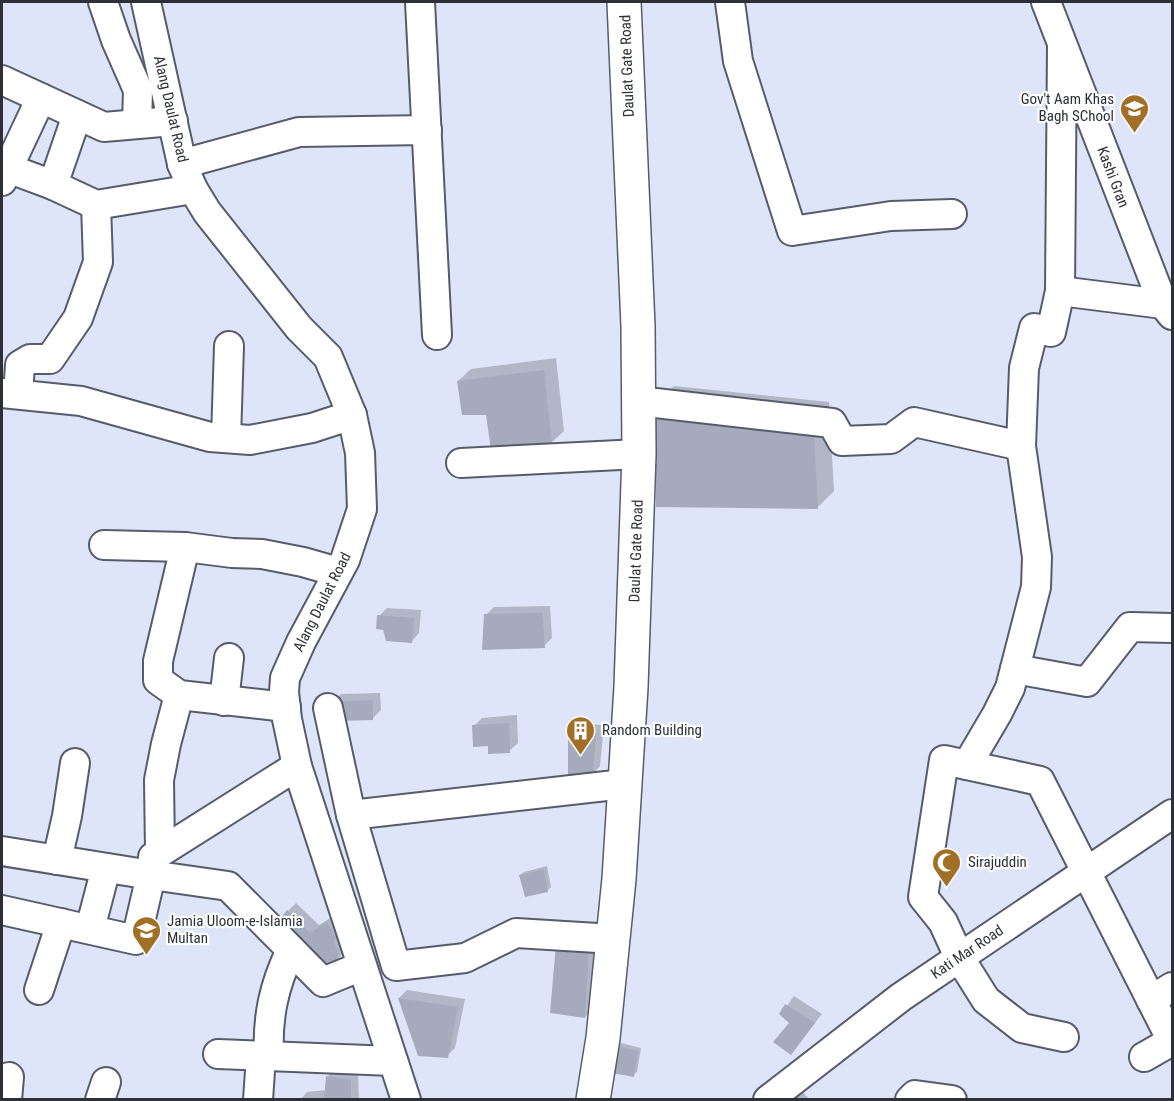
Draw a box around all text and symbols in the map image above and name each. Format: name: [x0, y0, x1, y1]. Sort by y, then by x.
street label: Daulat Gate Road: [616, 14, 638, 118]
street label: Alang Daulat Road: [150, 54, 192, 164]
place label: Gov't Aam Khas Bagh SChool: [1021, 90, 1114, 125]
school or university icon: Gov't Aam Khas Bagh SChool: [1119, 92, 1151, 134]
street label: Kashi Gran: [1093, 144, 1133, 210]
street label: Daulat Gate Road: [625, 499, 647, 603]
street label: Alang Daulat Road: [289, 549, 355, 655]
building icon: Random Building: [565, 714, 597, 756]
place label: Random Building: [602, 721, 702, 739]
mosque icon: Sirajuddin: [931, 846, 963, 888]
place label: Sirajuddin: [968, 853, 1027, 871]
place label: Jamia Uloom-e-Islamia Multan: [167, 912, 303, 947]
school or university icon: Jamia Uloom-e-Islamia Multan: [130, 914, 162, 956]
street label: Kati Mar Road: [927, 921, 1007, 983]

